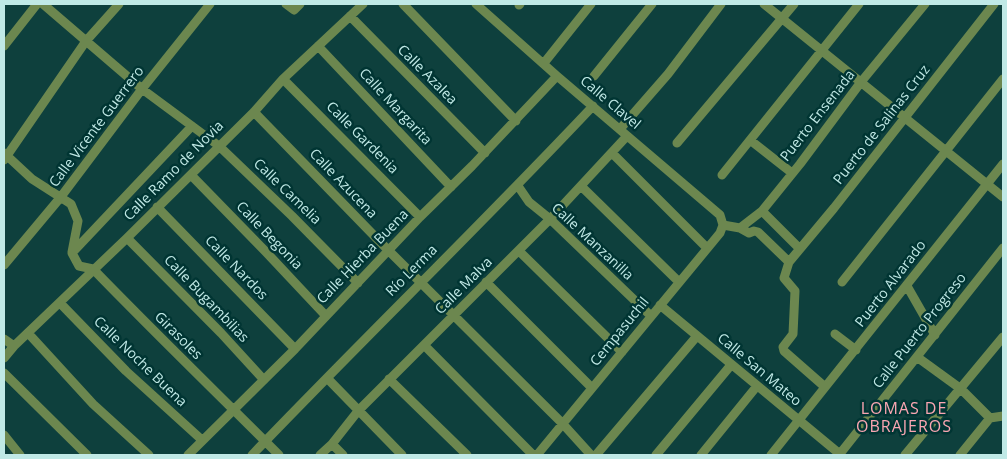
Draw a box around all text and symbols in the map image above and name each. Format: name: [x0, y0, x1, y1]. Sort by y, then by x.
street label: Calle Azalea: [394, 42, 460, 108]
street label: Puerto de Salinas Cruz: [830, 62, 934, 188]
street label: Calle Vicente Guerrero: [46, 63, 148, 191]
street label: Calle Margarita: [355, 65, 435, 149]
street label: Puerto Ensenada: [777, 67, 859, 165]
street label: Calle Clavel: [576, 73, 644, 133]
street label: Calle Gardenia: [322, 98, 402, 178]
street label: Calle Ramo de Novia: [121, 118, 227, 224]
street label: Calle Azucena: [306, 146, 380, 222]
street label: Calle Camelia: [250, 156, 324, 228]
street label: Calle Begonia: [232, 199, 306, 273]
street label: Calle Manzanilla: [548, 200, 636, 284]
street label: Calle Hierba Buena: [314, 206, 412, 308]
street label: Calle Nardos: [201, 232, 271, 304]
street label: Puerto Alvarado: [852, 237, 930, 331]
street label: Río Lerma: [383, 242, 441, 300]
street label: Calle Bugambilias: [160, 252, 252, 346]
street label: Calle Malva: [432, 254, 496, 318]
street label: Calle Puerto Progreso: [870, 270, 970, 392]
street label: Cempasuchil: [587, 294, 653, 370]
street label: Girasoles: [151, 309, 205, 363]
street label: Calle Noche Buena: [90, 313, 190, 411]
street label: Calle San Mateo: [714, 330, 804, 410]
district label: LOMAS DE OBRAJEROS: [855, 399, 953, 437]

